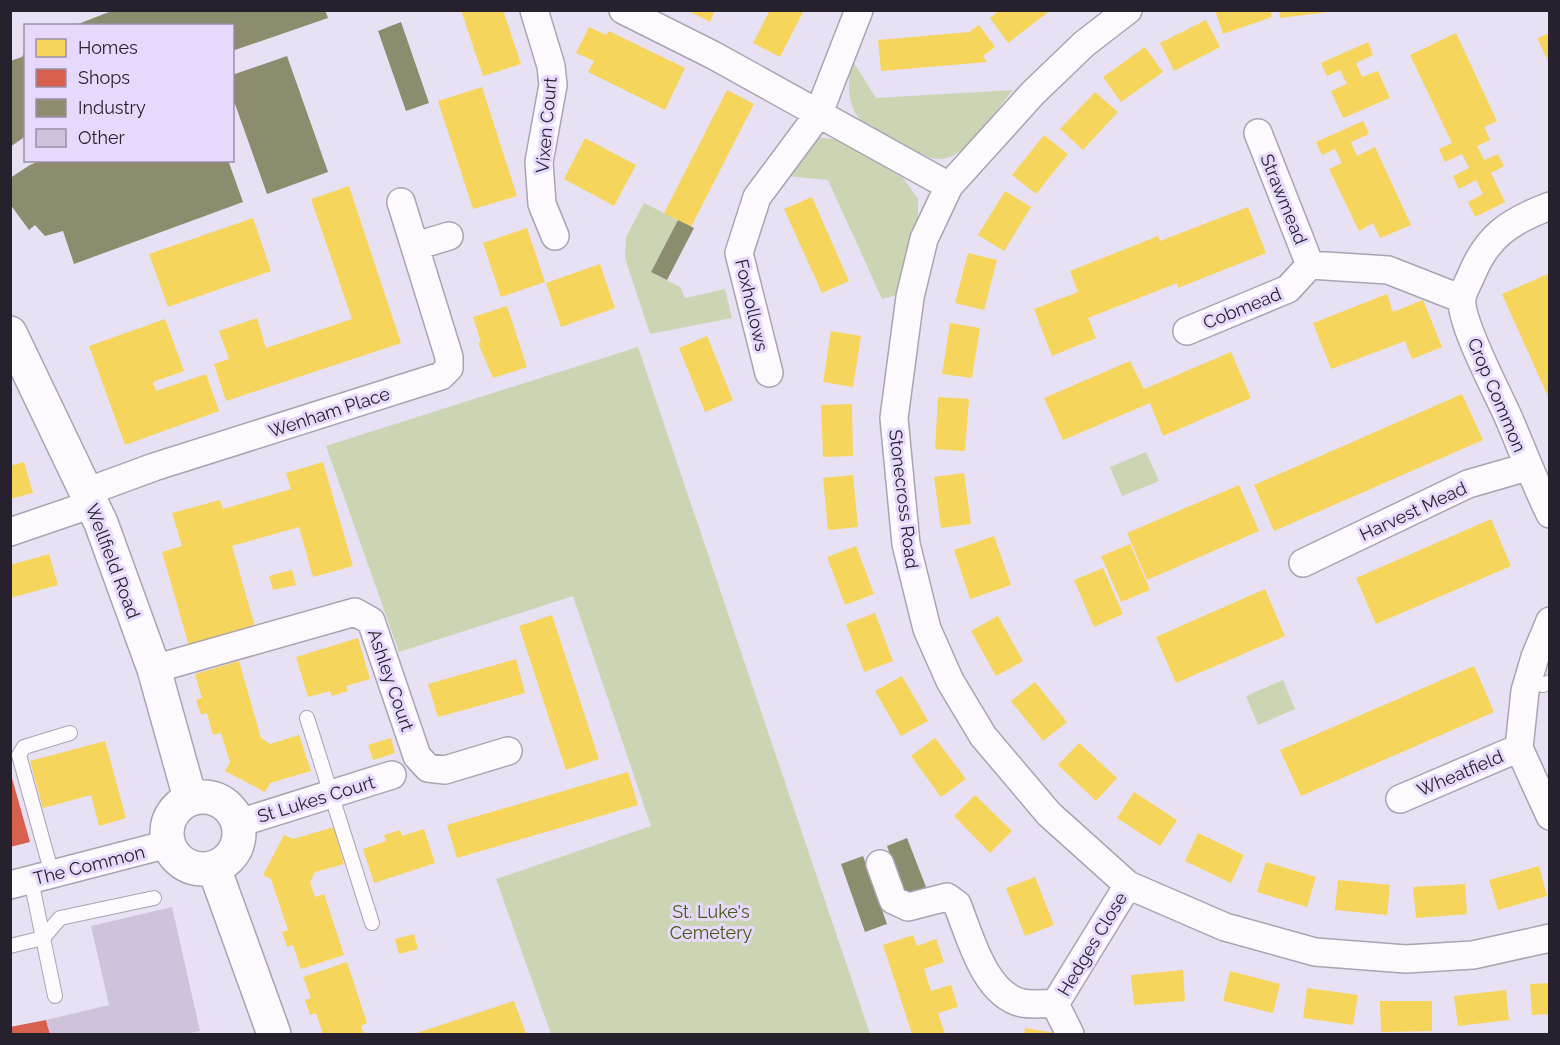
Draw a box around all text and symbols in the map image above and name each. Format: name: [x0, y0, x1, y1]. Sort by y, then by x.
legend: [24, 24, 234, 162]
text: Homes: [78, 37, 138, 58]
text: Shops: [78, 67, 130, 88]
street label: Vixen Court: [531, 76, 561, 174]
text: Industry: [78, 97, 146, 118]
text: Other: [78, 127, 126, 148]
street label: Strawmead: [1256, 151, 1312, 247]
street label: Foxhollows: [731, 257, 773, 353]
street label: Cobmead: [1200, 283, 1284, 333]
street label: Crop Common: [1463, 335, 1531, 455]
street label: Wenham Place: [266, 382, 393, 442]
street label: Stonecross Road: [885, 428, 923, 570]
street label: Harvest Mead: [1356, 477, 1470, 545]
street label: Wellfield Road: [81, 501, 145, 621]
street label: Ashley Court: [364, 626, 418, 734]
street label: Wheatfield: [1414, 745, 1506, 801]
street label: St Lukes Court: [255, 771, 377, 827]
street label: The Common: [31, 841, 147, 889]
street label: Hedges Close: [1053, 888, 1131, 1000]
park label: St. Luke's Cemetery: [670, 901, 752, 943]

